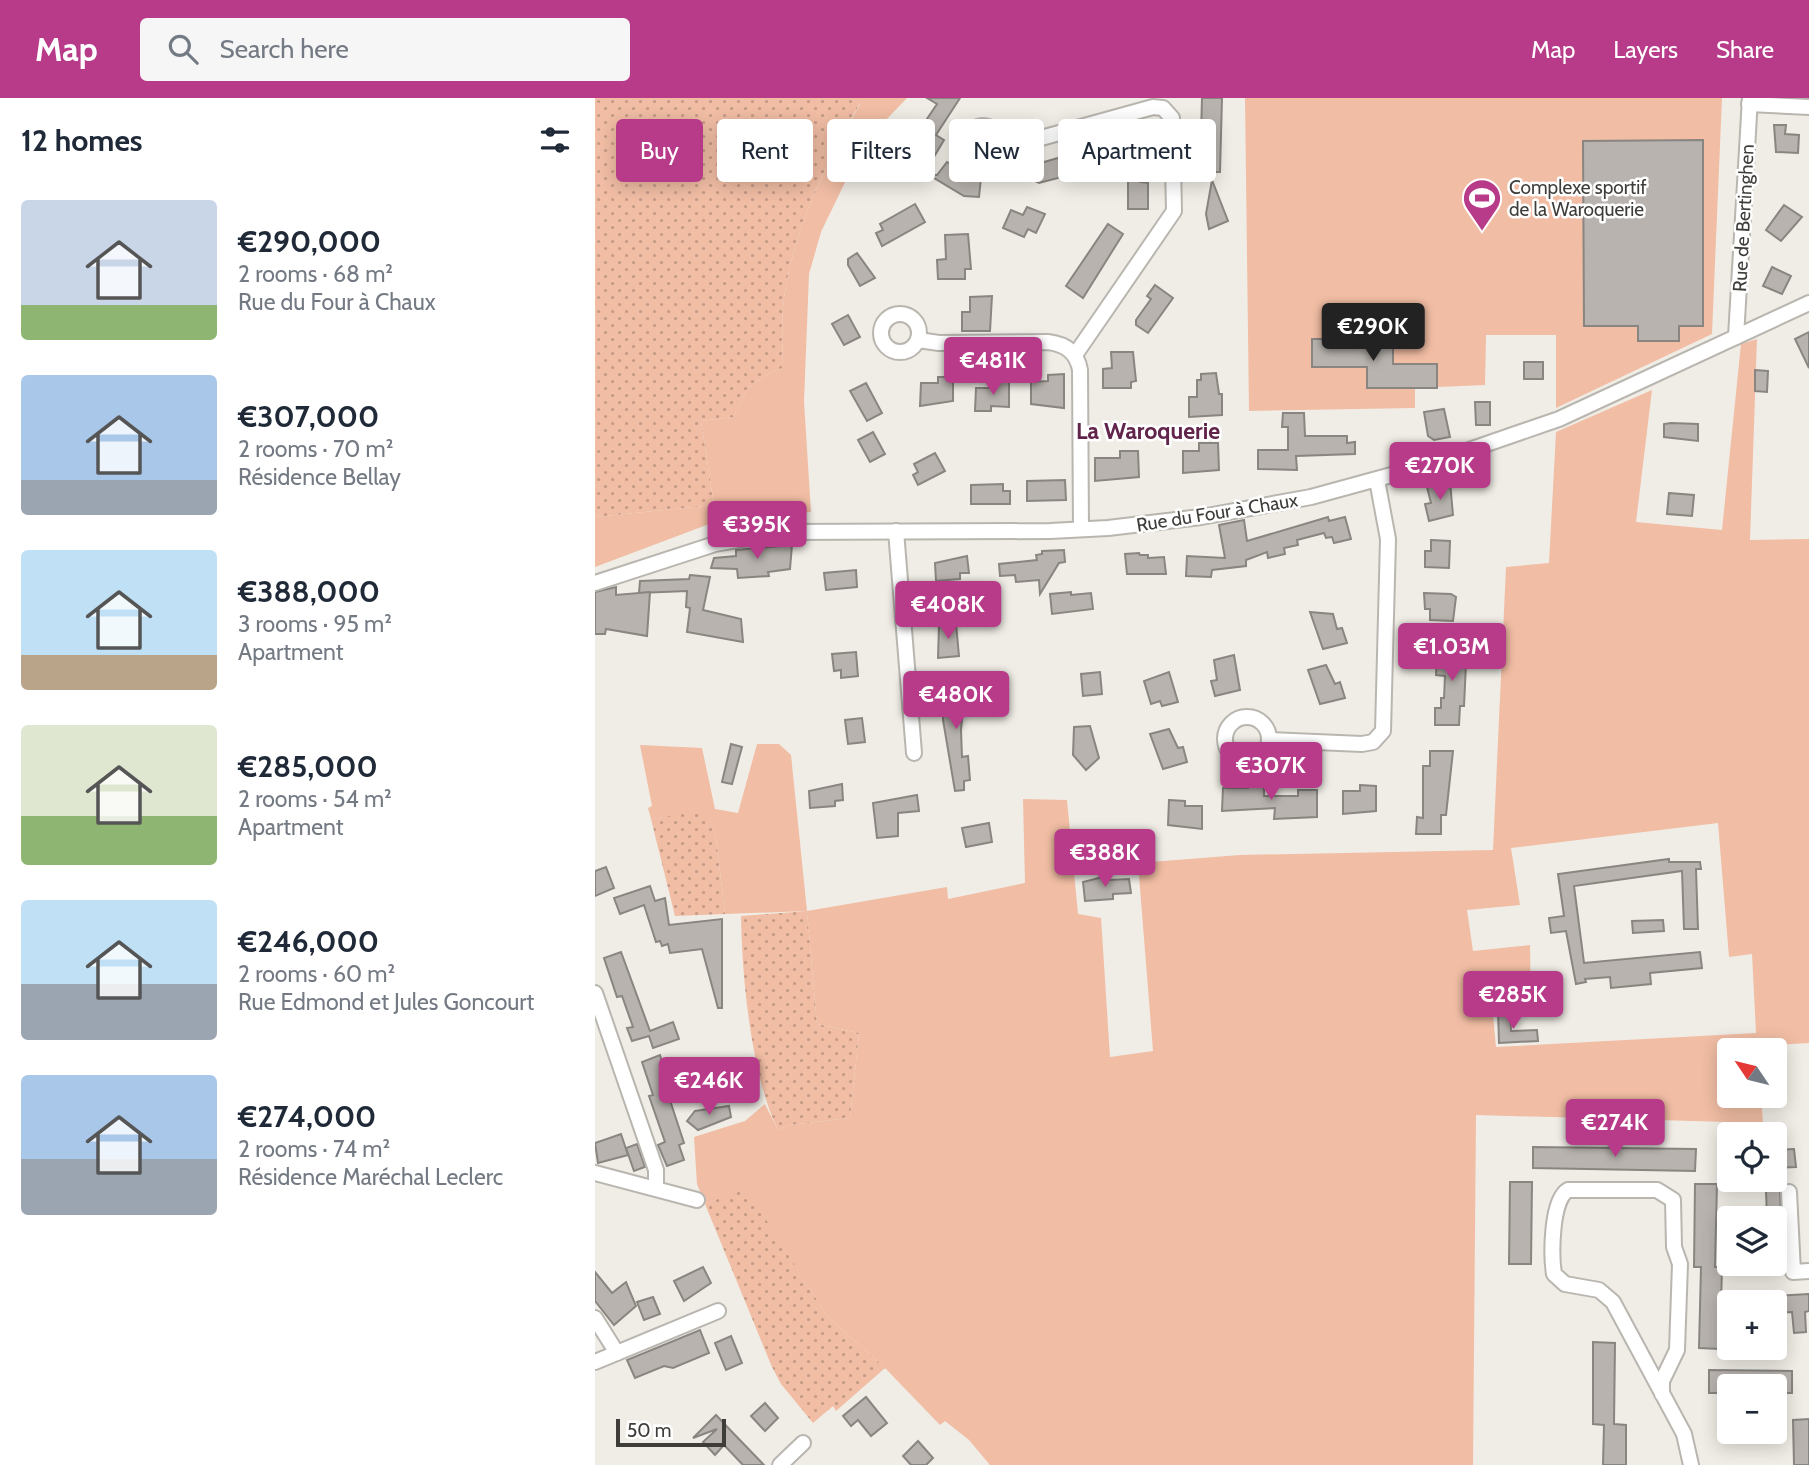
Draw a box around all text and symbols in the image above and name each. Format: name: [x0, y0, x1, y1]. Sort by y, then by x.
search box: [140, 18, 630, 81]
text: Map: [35, 29, 98, 69]
icon: search: [164, 30, 202, 68]
text: Search here: [220, 33, 349, 65]
text: Map: [1531, 35, 1575, 64]
text: Layers: [1613, 35, 1678, 64]
text: Share: [1716, 35, 1774, 64]
chip: Buy: [616, 119, 703, 182]
chip: Rent: [717, 119, 813, 182]
chip: Filters: [827, 119, 935, 182]
chip: New: [949, 119, 1044, 182]
chip: Apartment: [1058, 119, 1216, 182]
icon: filters: [536, 121, 574, 159]
text: 12 homes: [21, 122, 143, 159]
street label: Rue de Bertinghen: [1728, 144, 1759, 293]
place label: Complexe sportif de la Waroquerie: [1509, 176, 1647, 221]
sports icon: Complexe sportif de la Waroquerie: [1461, 177, 1503, 232]
text: €290,000: [238, 223, 381, 260]
icon: home: [77, 228, 161, 312]
text: 2 rooms · 68 m²: [238, 260, 393, 288]
text: Rue du Four à Chaux: [238, 288, 436, 316]
pin: €290K: [1324, 303, 1422, 363]
text: €290K: [1338, 312, 1408, 340]
pin: €481K: [944, 338, 1042, 397]
text: €481K: [960, 346, 1026, 374]
text: €307,000: [238, 398, 379, 435]
icon: home: [77, 403, 161, 487]
district label: La Waroquerie: [1076, 417, 1220, 445]
text: 2 rooms · 70 m²: [238, 435, 393, 463]
pin: €270K: [1391, 442, 1489, 502]
text: €270K: [1405, 451, 1475, 479]
text: Résidence Bellay: [238, 463, 401, 491]
street label: Rue du Four à Chaux: [1135, 488, 1299, 537]
pin: €395K: [708, 502, 806, 561]
text: €395K: [724, 510, 790, 538]
text: €388,000: [238, 573, 380, 610]
icon: home: [77, 578, 161, 662]
pin: €408K: [899, 582, 997, 641]
text: €408K: [911, 590, 985, 618]
text: 3 rooms · 95 m²: [238, 610, 392, 638]
pin: €1.03M: [1395, 624, 1509, 683]
text: €1.03M: [1414, 632, 1490, 660]
text: Apartment: [238, 638, 343, 666]
pin: €480K: [907, 672, 1005, 731]
text: €480K: [919, 680, 993, 708]
pin: €307K: [1222, 742, 1320, 802]
text: €285,000: [238, 748, 378, 785]
text: €307K: [1236, 751, 1306, 779]
icon: home: [77, 753, 161, 837]
text: 2 rooms · 54 m²: [238, 785, 392, 813]
text: Apartment: [238, 813, 343, 841]
pin: €388K: [1056, 830, 1154, 889]
text: €388K: [1070, 838, 1140, 866]
text: €246,000: [238, 923, 379, 960]
icon: home: [77, 928, 161, 1012]
text: 2 rooms · 60 m²: [238, 960, 395, 988]
pin: €285K: [1464, 972, 1562, 1031]
text: €285K: [1479, 980, 1547, 1008]
text: Rue Edmond et Jules Goncourt: [238, 988, 534, 1016]
north arrow: [1717, 1038, 1787, 1108]
map controls: [1717, 1038, 1787, 1444]
pin: €246K: [660, 1058, 758, 1117]
text: €246K: [675, 1066, 743, 1094]
text: €274,000: [238, 1098, 376, 1135]
pin: €274K: [1566, 1100, 1664, 1159]
icon: home: [77, 1103, 161, 1187]
text: €274K: [1582, 1108, 1648, 1136]
button: locate: [1717, 1122, 1787, 1192]
text: 2 rooms · 74 m²: [238, 1135, 390, 1163]
text: Résidence Maréchal Leclerc: [238, 1163, 503, 1191]
button: layers: [1717, 1206, 1787, 1276]
button: +: [1717, 1290, 1787, 1360]
button: −: [1717, 1374, 1787, 1444]
scale bar: [616, 1416, 726, 1448]
text: 50 m: [627, 1419, 671, 1442]

